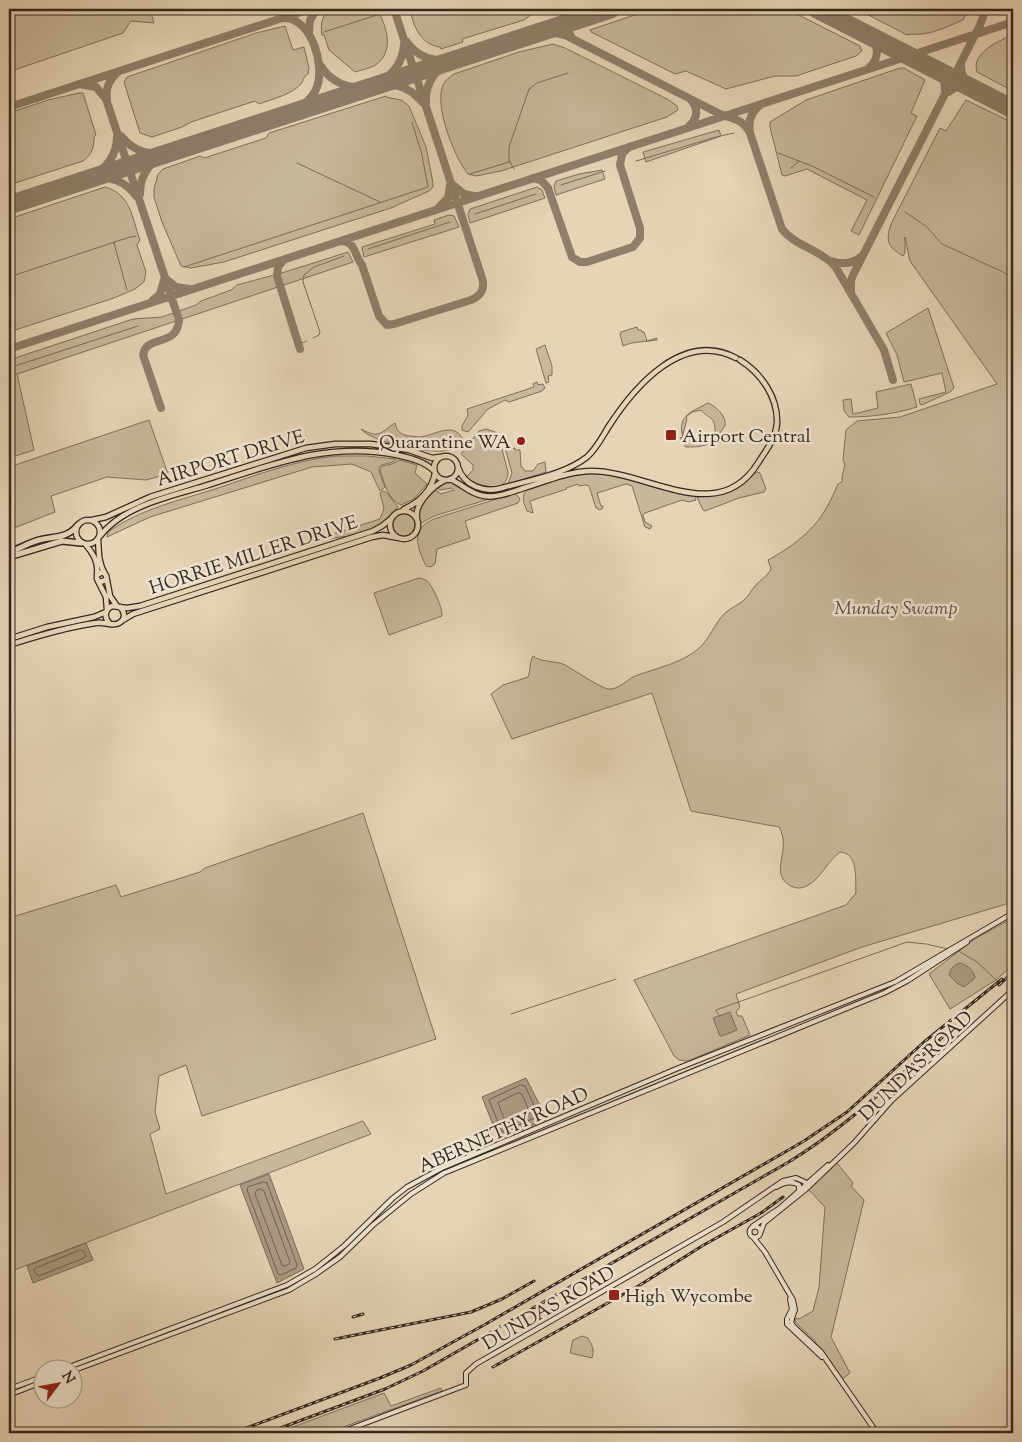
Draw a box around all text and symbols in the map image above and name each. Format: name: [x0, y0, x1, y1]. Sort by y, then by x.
street label: AIRPORT DRIVE: [153, 424, 308, 495]
place label: Airport Central: [682, 424, 811, 451]
marker: Airport Central: [664, 428, 678, 442]
place label: Quarantine WA: [379, 430, 512, 457]
marker: Quarantine WA: [515, 435, 527, 447]
street label: HORRIE MILLER DRIVE: [146, 510, 362, 603]
park label: Munday Swamp: [834, 596, 958, 623]
street label: DUNDAS ROAD: [854, 1005, 980, 1128]
street label: ABERNETHY ROAD: [414, 1082, 594, 1181]
street label: DUNDAS ROAD: [478, 1260, 621, 1358]
place label: High Wycombe: [625, 1284, 753, 1311]
marker: High Wycombe: [607, 1288, 621, 1302]
north arrow: [32, 1360, 82, 1410]
text: N: [56, 1368, 79, 1388]

